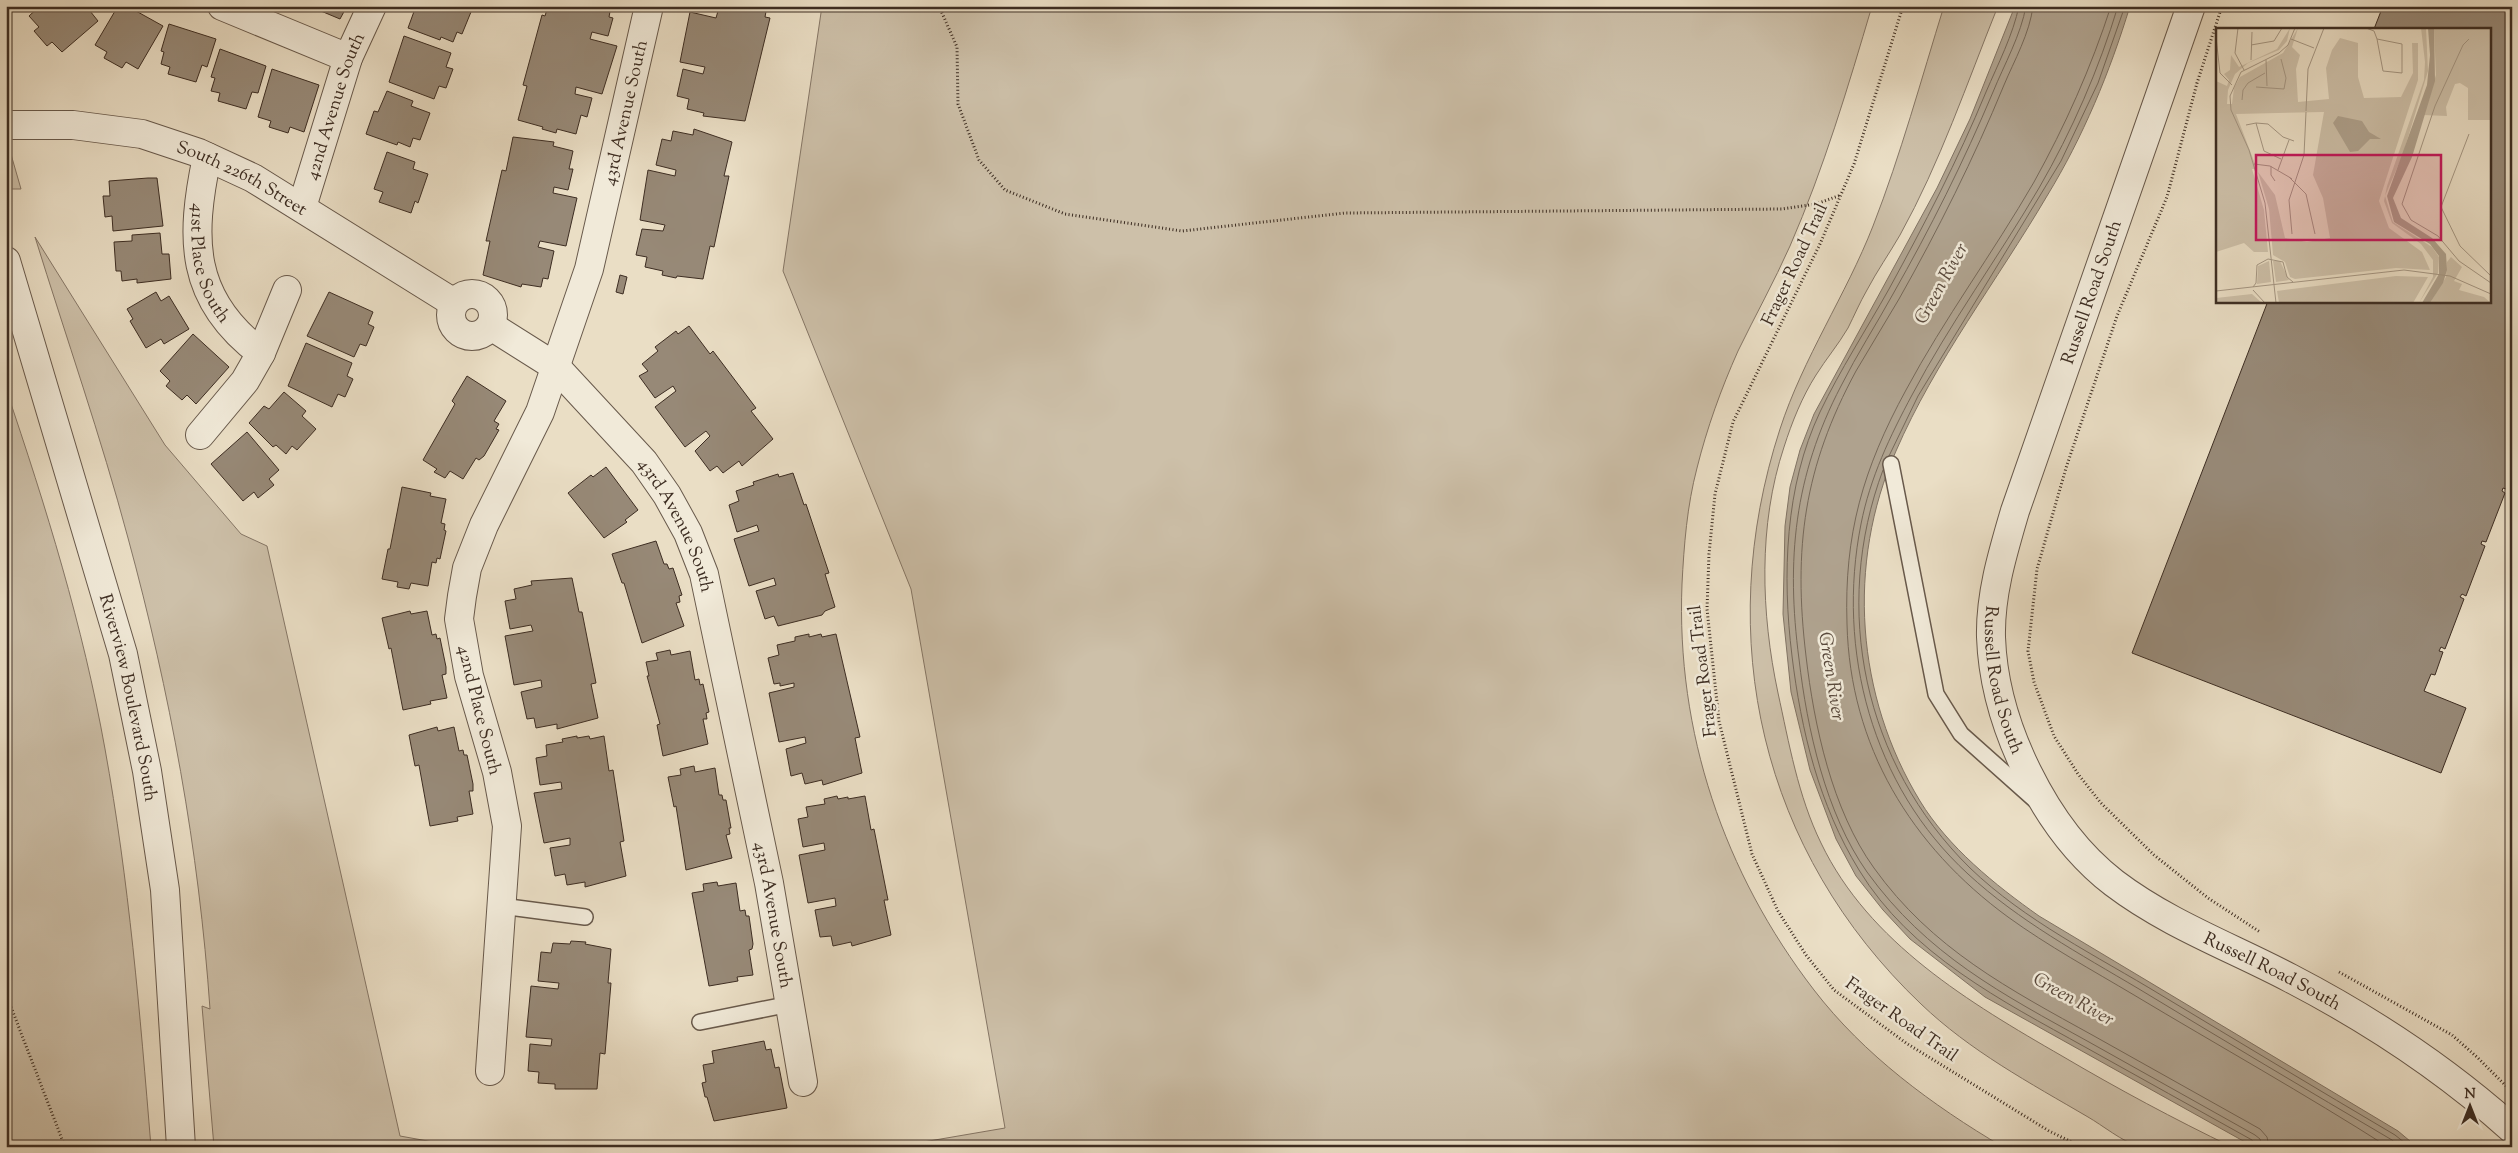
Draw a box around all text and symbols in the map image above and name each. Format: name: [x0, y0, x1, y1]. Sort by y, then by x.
inset map: [2216, 28, 2490, 302]
street label: 42nd Avenue South: [300, 29, 373, 184]
street label: 43rd Avenue South: [597, 37, 656, 188]
street label: South 226th Street: [173, 135, 311, 223]
street label: Frager Road Trail: [1756, 199, 1836, 330]
street label: 41st Place South: [182, 202, 236, 330]
street label: Russell Road South: [2056, 217, 2130, 368]
water label: Green River: [1909, 238, 1976, 330]
street label: 43rd Avenue South: [630, 453, 719, 595]
street label: Riverview Boulevard South: [91, 591, 163, 804]
street label: Frager Road Trail: [1683, 603, 1725, 738]
street label: Russell Road South: [1976, 605, 2029, 759]
water label: Green River: [1810, 630, 1851, 723]
street label: 42nd Place South: [449, 643, 507, 779]
street label: 43rd Avenue South: [746, 840, 798, 991]
street label: Russell Road South: [2199, 927, 2346, 1019]
water label: Green River: [2027, 967, 2119, 1034]
street label: Frager Road Trail: [1839, 972, 1963, 1069]
north arrow: [2446, 1080, 2496, 1130]
text: N: [2464, 1085, 2476, 1105]

